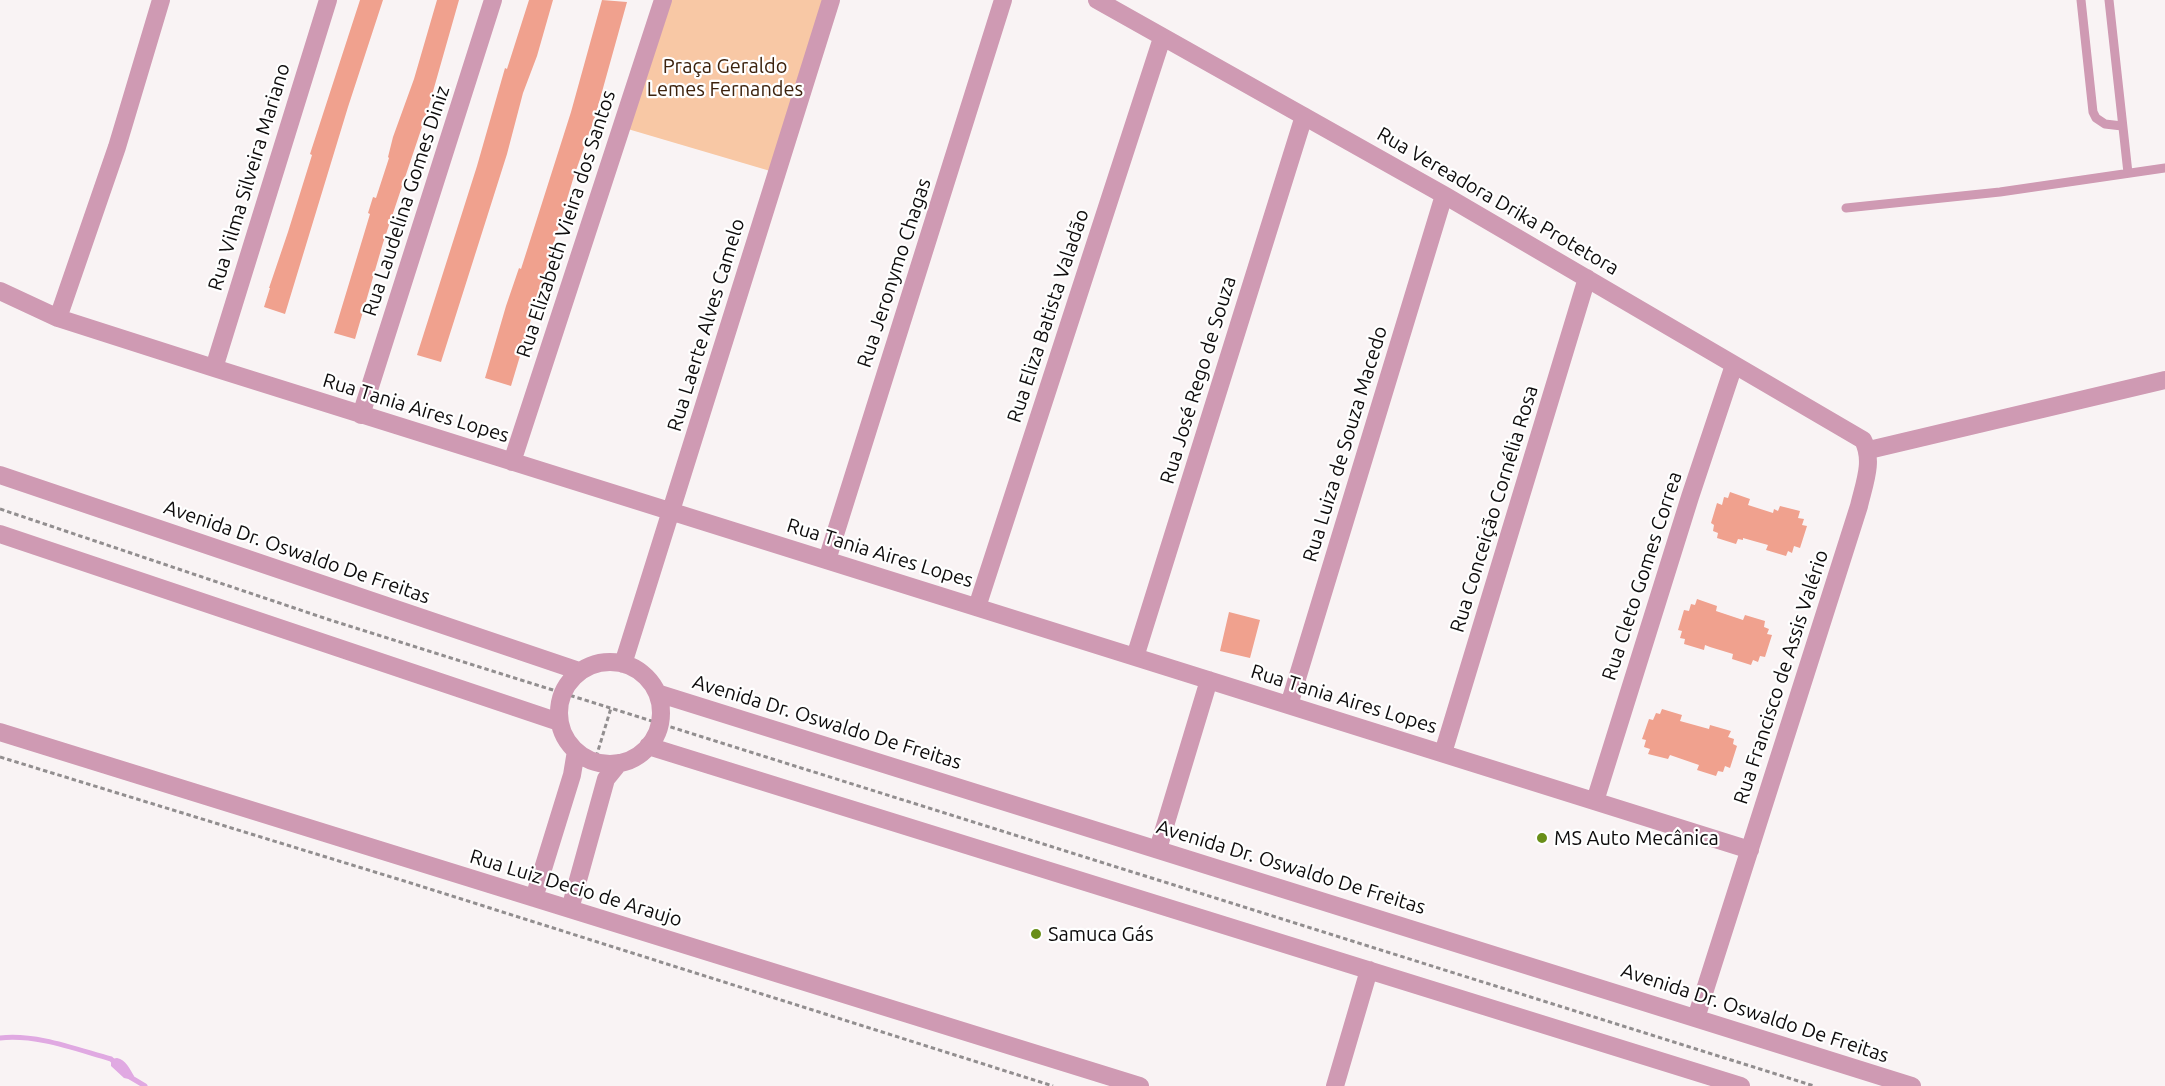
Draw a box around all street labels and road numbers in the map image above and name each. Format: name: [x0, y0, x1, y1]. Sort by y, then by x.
street label: Rua Vilma Silveira Mariano: [203, 60, 295, 294]
street label: Rua Laudelina Gomes Diniz: [357, 83, 455, 319]
street label: Rua Elizabeth Vieira dos Santos: [511, 87, 621, 361]
street label: Rua Vereadora Drika Protetora: [1373, 122, 1623, 280]
street label: Rua Jeronymo Chagas: [852, 175, 936, 371]
street label: Rua Eliza Batista Valadão: [1002, 206, 1094, 426]
street label: Rua Laerte Alves Camelo: [662, 216, 750, 434]
street label: Rua José Rego de Souza: [1155, 273, 1241, 487]
street label: Rua Luiza de Souza Macedo: [1298, 323, 1392, 565]
street label: Rua Tania Aires Lopes: [320, 368, 512, 448]
street label: Rua Conceição Cornélia Rosa: [1445, 383, 1543, 635]
street label: Rua Cleto Gomes Correa: [1597, 468, 1687, 684]
street label: Avenida Dr. Oswaldo De Freitas: [161, 495, 433, 609]
street label: Rua Tania Aires Lopes: [784, 513, 976, 593]
street label: Rua Francisco de Assis Valério: [1729, 547, 1833, 807]
street label: Rua Tania Aires Lopes: [1248, 659, 1440, 739]
street label: Avenida Dr. Oswaldo De Freitas: [690, 670, 964, 774]
street label: Avenida Dr. Oswaldo De Freitas: [1154, 815, 1428, 919]
street label: Rua Luiz Decio de Araujo: [467, 844, 685, 932]
street label: Avenida Dr. Oswaldo De Freitas: [1618, 958, 1892, 1068]

